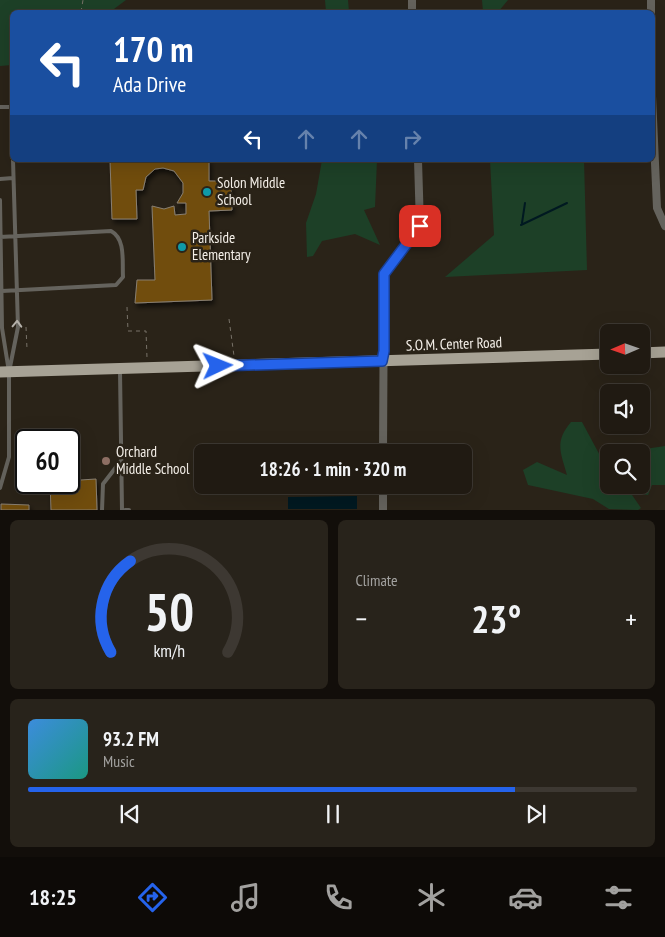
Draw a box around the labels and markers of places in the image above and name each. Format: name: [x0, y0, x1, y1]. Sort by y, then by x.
place label: Solon Middle School: [217, 173, 285, 209]
marker: Solon Middle School: [201, 186, 213, 198]
pin: [399, 205, 441, 247]
place label: Parkside Elementary: [192, 228, 251, 264]
marker: Parkside Elementary: [176, 241, 188, 253]
place label: Orchard Middle School: [116, 442, 190, 478]
marker: Orchard Middle School: [100, 455, 112, 467]

